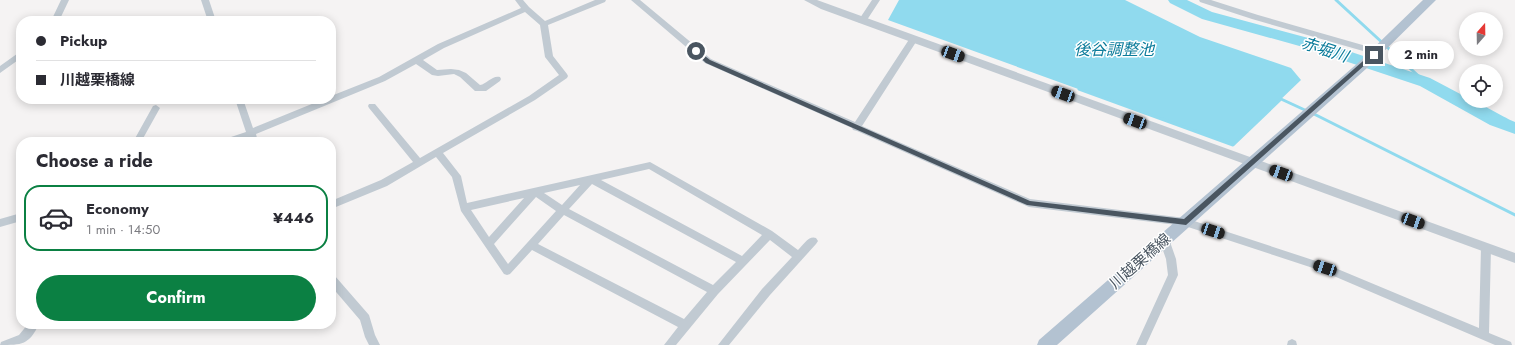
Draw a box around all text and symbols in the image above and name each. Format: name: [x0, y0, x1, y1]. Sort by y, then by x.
north arrow: [1459, 12, 1503, 56]
map controls: [1459, 12, 1503, 108]
text: Pickup: [60, 30, 107, 52]
water label: 赤堀川: [1298, 31, 1353, 68]
water label: 後谷調整池: [1074, 38, 1156, 61]
callout: 2 min: [1388, 41, 1454, 69]
route start: [687, 42, 705, 60]
car: [940, 44, 966, 64]
text: 2 min: [1404, 45, 1438, 64]
route end: [1365, 46, 1383, 64]
button: locate: [1459, 64, 1503, 108]
text: 川越栗橋線: [60, 69, 135, 91]
car: [1050, 84, 1076, 104]
car: [1122, 111, 1148, 131]
text: Choose a ride: [36, 148, 153, 174]
car: [1268, 163, 1294, 183]
text: Economy: [86, 198, 149, 220]
icon: car: [38, 200, 74, 236]
text: ¥446: [273, 207, 314, 229]
car: [1400, 211, 1426, 231]
text: 1 min · 14:50: [86, 220, 160, 239]
car: [1200, 222, 1226, 240]
street label: 川越栗橋線: [1104, 228, 1176, 294]
car: [1312, 259, 1338, 277]
button: Confirm: [36, 275, 316, 321]

